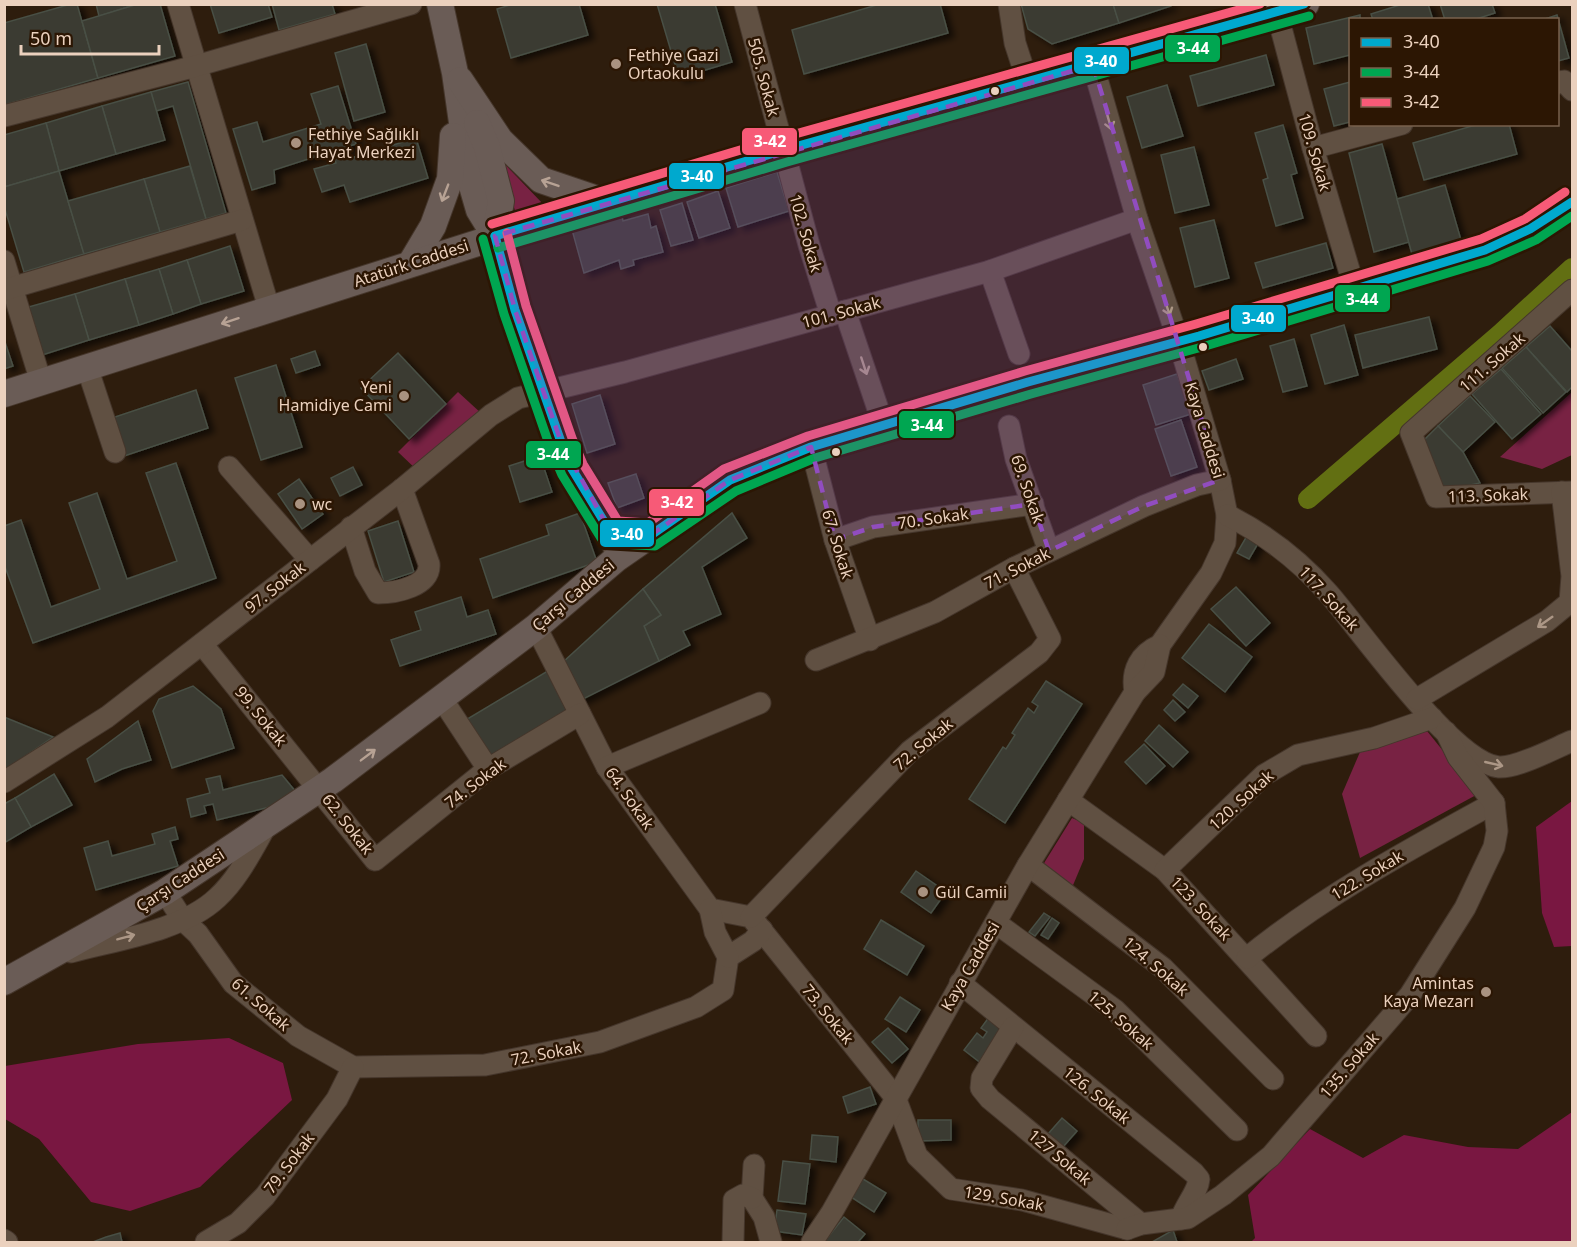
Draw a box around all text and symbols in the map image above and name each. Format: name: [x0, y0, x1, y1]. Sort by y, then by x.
scale bar: [21, 18, 159, 56]
legend: [1349, 18, 1559, 126]
text: 50 m: [30, 26, 72, 50]
text: 3-40: [1403, 29, 1440, 53]
line badge: 3-44: [1164, 34, 1221, 63]
street label: 505. Sokak: [743, 35, 785, 119]
text: 3-44: [1177, 37, 1209, 59]
place label: Fethiye Gazi Ortaokulu: [628, 44, 719, 84]
line badge: 3-40: [1073, 46, 1130, 75]
text: 3-40: [1085, 50, 1117, 72]
marker: Fethiye Gazi Ortaokulu: [609, 57, 623, 71]
text: 3-44: [1403, 59, 1440, 83]
unlabelled marker: [989, 85, 1001, 97]
text: 3-42: [1403, 89, 1440, 113]
street label: 109. Sokak: [1293, 110, 1337, 194]
one-way arrow: [1104, 111, 1115, 130]
place label: Fethiye Sağlıklı Hayat Merkezi: [308, 123, 419, 163]
line badge: 3-42: [741, 127, 798, 156]
text: 3-42: [754, 130, 786, 152]
marker: Fethiye Sağlıklı Hayat Merkezi: [289, 136, 303, 150]
line badge: 3-40: [668, 162, 725, 190]
text: 3-40: [681, 165, 713, 187]
one-way arrow: [541, 177, 560, 188]
one-way arrow: [439, 183, 450, 202]
street label: 102. Sokak: [784, 191, 828, 275]
street label: Atatürk Caddesi: [351, 234, 471, 292]
line badge: 3-44: [1334, 284, 1391, 313]
text: 3-44: [1346, 288, 1378, 310]
street label: 101. Sokak: [799, 291, 883, 333]
one-way arrow: [1162, 297, 1173, 316]
line badge: 3-40: [1230, 304, 1287, 333]
text: 3-40: [1242, 307, 1274, 329]
one-way arrow: [221, 316, 240, 327]
street label: 111. Sokak: [1454, 327, 1530, 397]
unlabelled marker: [1197, 341, 1209, 353]
one-way arrow: [859, 356, 870, 375]
place label: Yeni Hamidiye Cami: [279, 376, 392, 416]
street label: Kaya Caddesi: [1180, 379, 1230, 481]
marker: Yeni Hamidiye Cami: [397, 389, 411, 403]
line badge: 3-44: [898, 410, 955, 439]
text: 3-44: [911, 414, 943, 436]
line badge: 3-44: [525, 440, 582, 469]
text: 3-44: [537, 443, 569, 465]
unlabelled marker: [830, 446, 842, 458]
street label: 69. Sokak: [1006, 452, 1050, 527]
street label: 113. Sokak: [1447, 483, 1529, 507]
line badge: 3-42: [648, 488, 705, 517]
text: 3-42: [661, 491, 693, 513]
place label: wc: [312, 493, 333, 515]
marker: wc: [293, 497, 307, 511]
street label: 70. Sokak: [896, 502, 970, 534]
street label: 67. Sokak: [817, 507, 859, 582]
line badge: 3-40: [599, 519, 655, 548]
text: 3-40: [611, 523, 643, 545]
street label: 71. Sokak: [980, 542, 1054, 594]
street label: Çarşı Caddesi: [527, 554, 619, 636]
street label: 97. Sokak: [240, 556, 310, 618]
street label: 117. Sokak: [1294, 561, 1364, 636]
one-way arrow: [1537, 616, 1553, 628]
street label: 99. Sokak: [230, 681, 292, 751]
street label: 72. Sokak: [889, 712, 958, 775]
one-way arrow: [360, 748, 376, 761]
street label: 74. Sokak: [440, 752, 510, 813]
one-way arrow: [1484, 759, 1503, 770]
street label: 64. Sokak: [601, 762, 660, 834]
street label: 120. Sokak: [1204, 765, 1279, 835]
street label: 62. Sokak: [317, 789, 379, 859]
street label: Çarşı Caddesi: [132, 843, 228, 917]
street label: 122. Sokak: [1327, 845, 1408, 905]
street label: 123. Sokak: [1166, 871, 1237, 945]
place label: Gül Camii: [935, 881, 1007, 903]
marker: Gül Camii: [916, 885, 930, 899]
street label: Kaya Caddesi: [936, 917, 1004, 1015]
one-way arrow: [117, 931, 136, 942]
street label: 124. Sokak: [1118, 931, 1194, 1001]
street label: 61. Sokak: [227, 972, 295, 1036]
place label: Amintas Kaya Mezarı: [1383, 972, 1474, 1012]
street label: 73. Sokak: [797, 979, 859, 1049]
street label: 125. Sokak: [1083, 985, 1159, 1055]
marker: Amintas Kaya Mezarı: [1479, 985, 1493, 999]
street label: 135. Sokak: [1314, 1027, 1384, 1103]
street label: 72. Sokak: [509, 1035, 584, 1071]
street label: 126. Sokak: [1059, 1061, 1136, 1129]
street label: 127 Sokak: [1024, 1124, 1097, 1190]
street label: 79. Sokak: [259, 1128, 320, 1198]
street label: 129. Sokak: [962, 1180, 1046, 1216]

